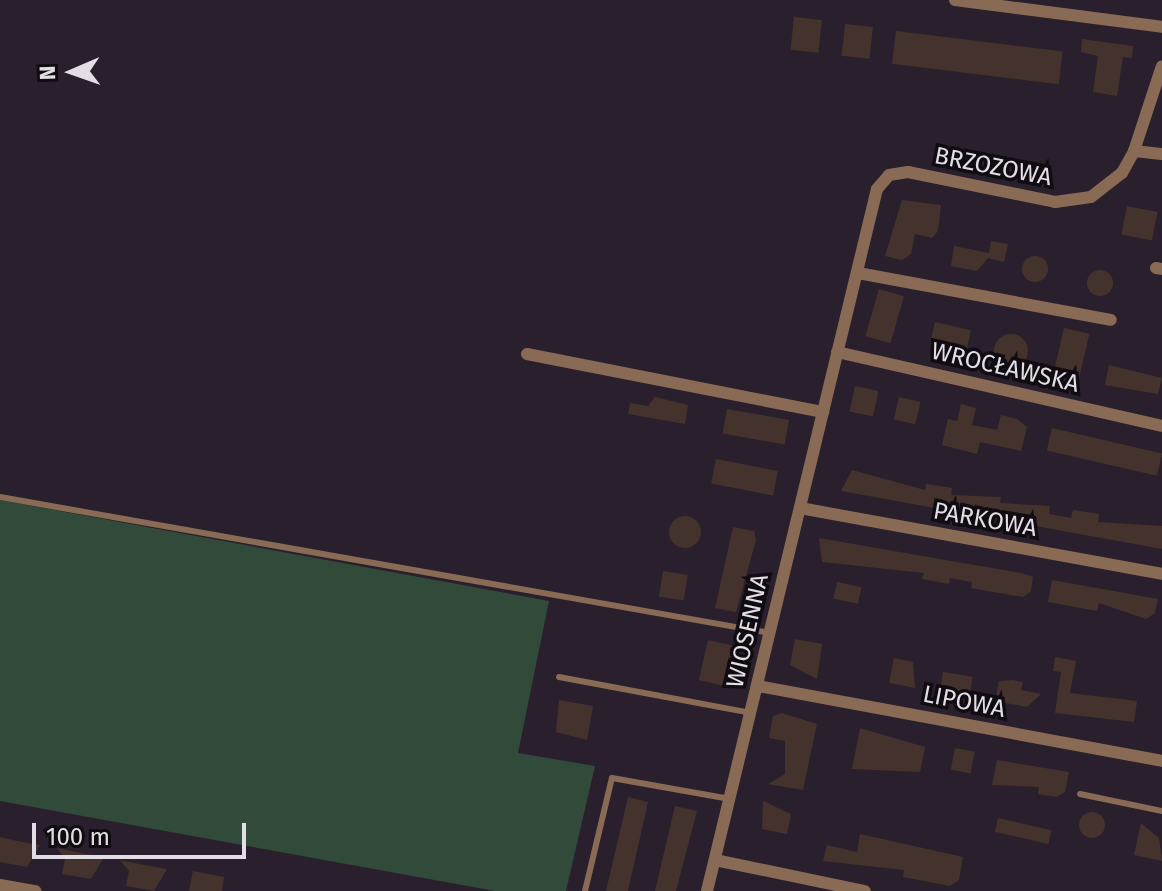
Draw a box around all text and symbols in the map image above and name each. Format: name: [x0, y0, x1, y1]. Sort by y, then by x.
north arrow: [32, 32, 112, 112]
text: N: [34, 65, 61, 81]
street label: BRZOZOWA: [932, 142, 1054, 192]
street label: WROCŁAWSKA: [928, 337, 1082, 399]
street label: PARKOWA: [931, 497, 1039, 543]
street label: WIOSENNA: [721, 571, 775, 691]
street label: LIPOWA: [920, 680, 1008, 724]
scale bar: [36, 807, 250, 857]
text: 100 m: [46, 823, 110, 851]

